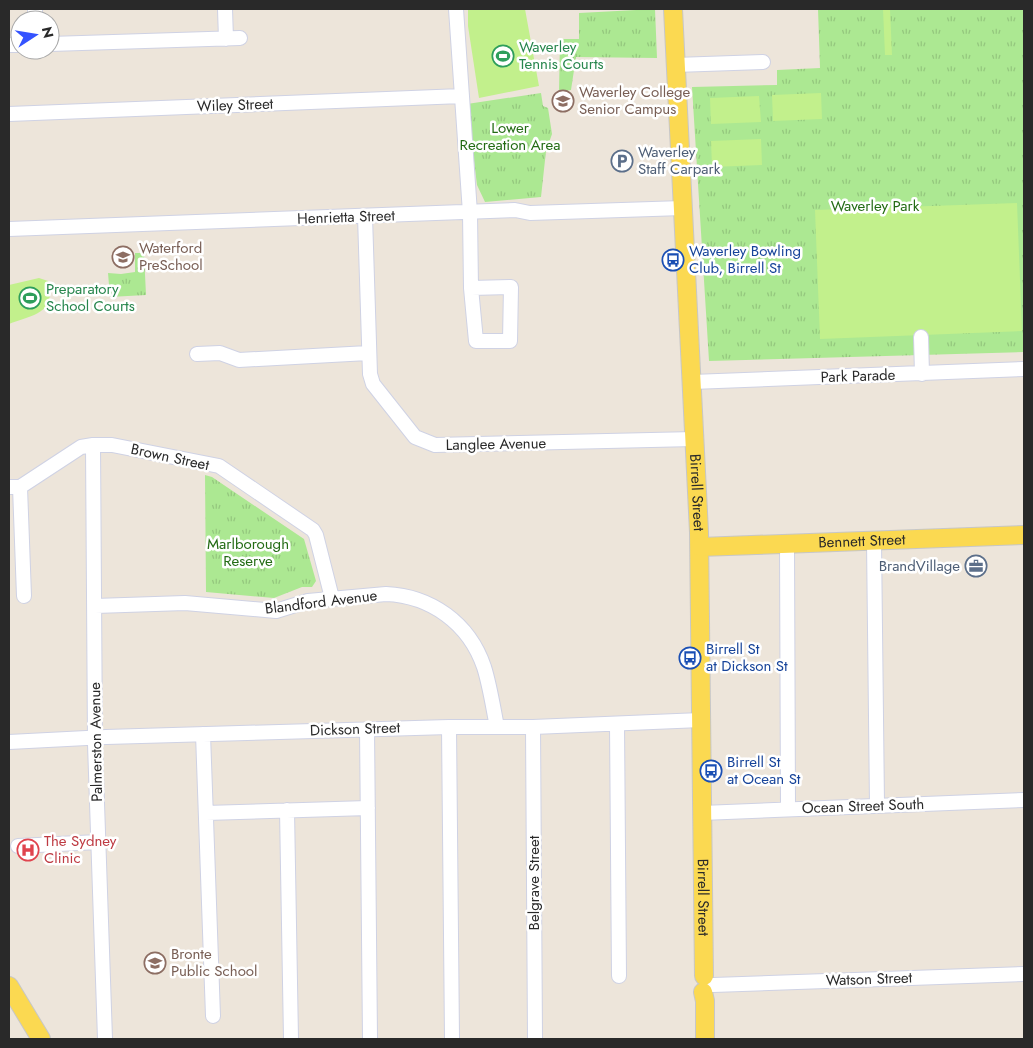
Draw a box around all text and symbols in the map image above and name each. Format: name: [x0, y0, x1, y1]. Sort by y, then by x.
north arrow: [10, 10, 60, 60]
text: N: [37, 25, 59, 40]
place label: Waverley Tennis Courts: [519, 36, 604, 75]
sports icon: Waverley Tennis Courts: [491, 44, 515, 68]
place label: Waverley College Senior Campus: [579, 81, 690, 120]
school or university icon: Waverley College Senior Campus: [551, 89, 575, 113]
street label: Wiley Street: [196, 93, 274, 117]
park label: Lower Recreation Area: [460, 117, 560, 156]
place label: Waverley Staff Carpark: [638, 141, 721, 180]
parking icon: Waverley Staff Carpark: [610, 149, 634, 173]
park label: Waverley Park: [831, 195, 920, 217]
street label: Henrietta Street: [297, 204, 396, 230]
place label: Waterford PreSchool: [139, 237, 203, 276]
place label: Waverley Bowling Club, Birrell St: [689, 240, 801, 279]
school or university icon: Waterford PreSchool: [111, 245, 135, 269]
bus stop icon: Waverley Bowling Club, Birrell St: [661, 248, 685, 272]
place label: Preparatory School Courts: [46, 278, 135, 317]
sports icon: Preparatory School Courts: [18, 286, 42, 310]
street label: Park Parade: [820, 364, 896, 388]
street label: Langlee Avenue: [446, 432, 547, 456]
street label: Brown Street: [129, 438, 212, 476]
street label: Birrell Street: [684, 453, 710, 532]
street label: Bennett Street: [818, 528, 906, 554]
park label: Marlborough Reserve: [207, 533, 289, 572]
office icon: BrandVillage: [964, 554, 988, 578]
place label: BrandVillage: [879, 555, 960, 577]
street label: Blandford Avenue: [264, 584, 379, 620]
place label: Birrell St at Dickson St: [706, 638, 788, 677]
bus stop icon: Birrell St at Dickson St: [678, 646, 702, 670]
street label: Palmerston Avenue: [84, 682, 108, 802]
street label: Dickson Street: [310, 716, 401, 742]
place label: Birrell St at Ocean St: [727, 751, 801, 790]
bus stop icon: Birrell St at Ocean St: [699, 759, 723, 783]
street label: Ocean Street South: [801, 793, 925, 819]
place label: The Sydney Clinic: [44, 830, 117, 869]
street label: Belgrave Street: [523, 835, 545, 930]
hospital icon: The Sydney Clinic: [16, 838, 40, 862]
street label: Birrell Street: [692, 859, 715, 937]
place label: Bronte Public School: [171, 943, 257, 982]
school or university icon: Bronte Public School: [143, 951, 167, 975]
street label: Watson Street: [825, 966, 913, 992]

